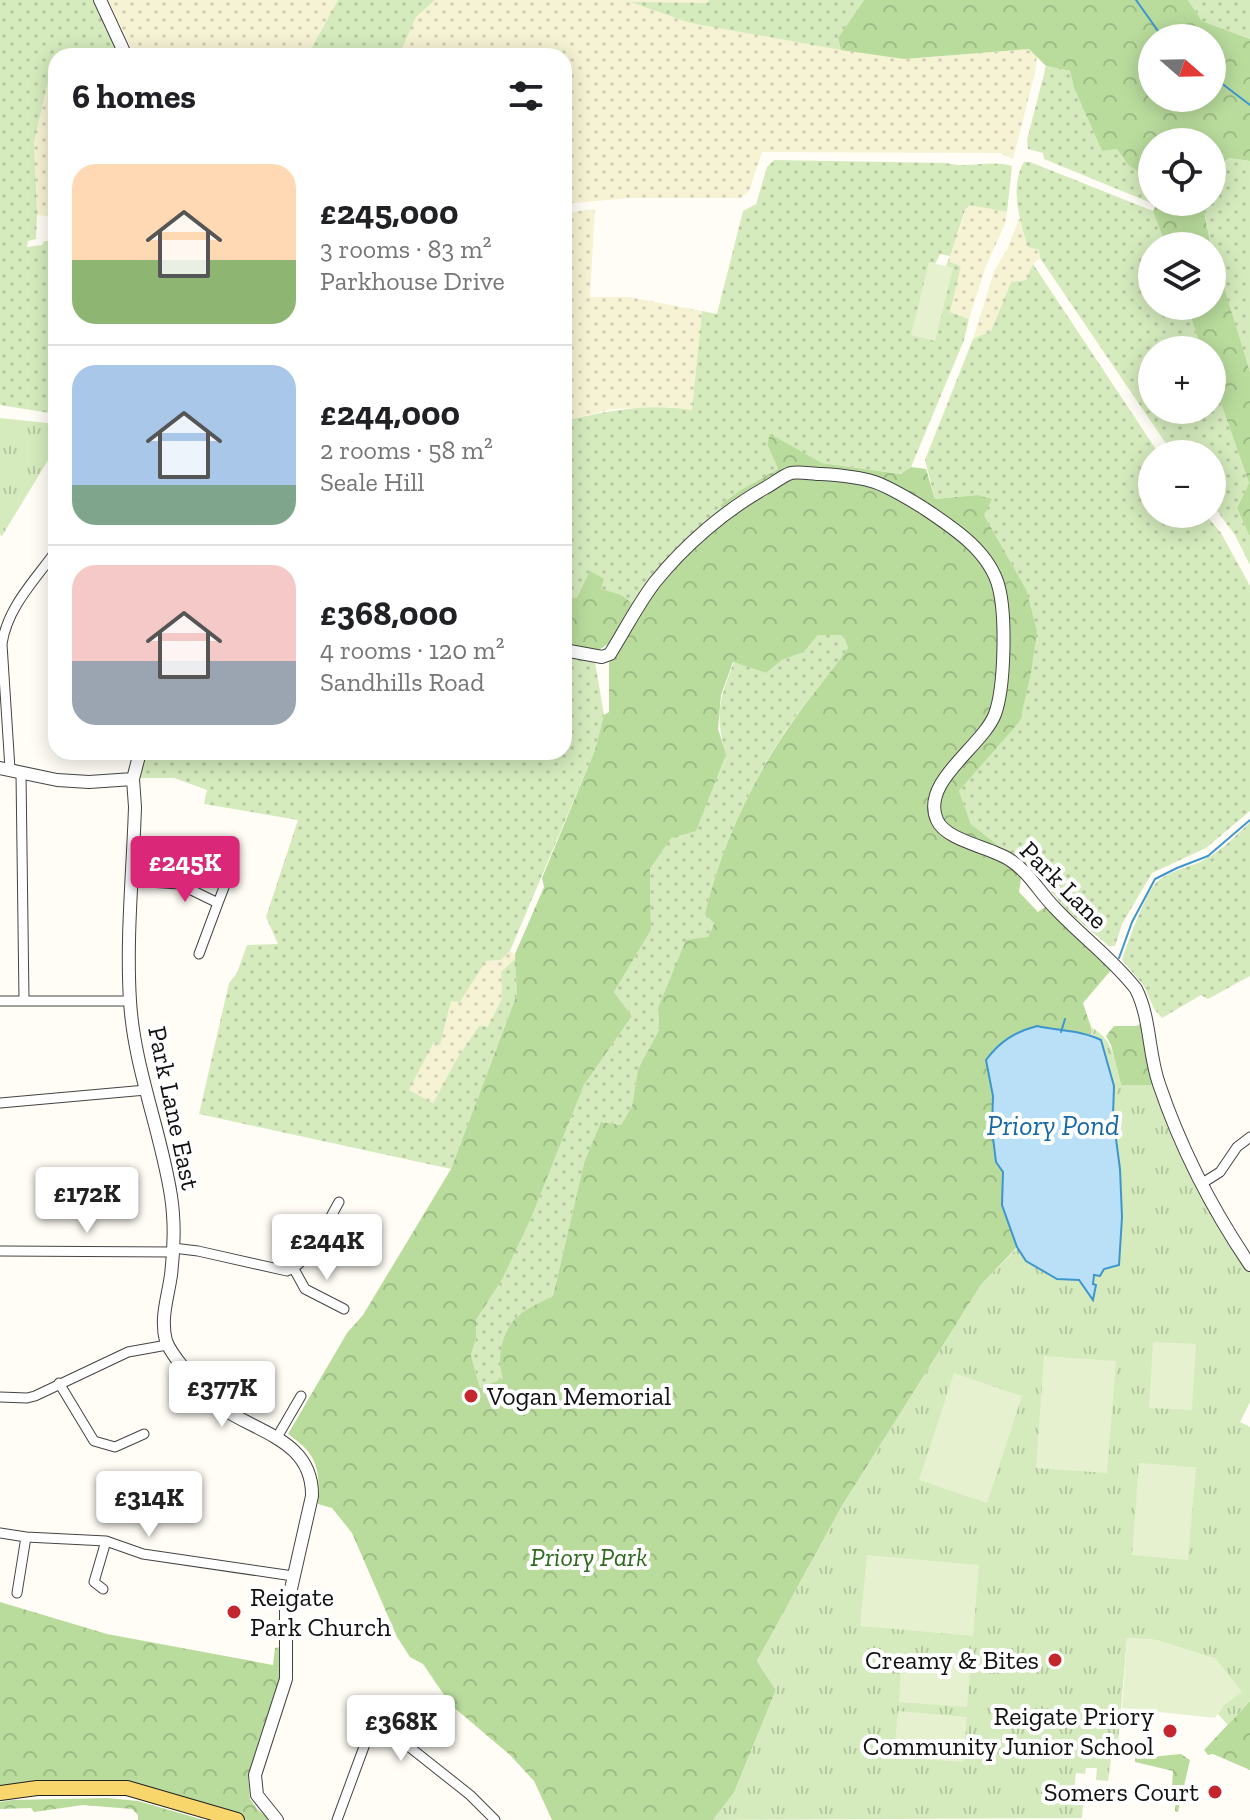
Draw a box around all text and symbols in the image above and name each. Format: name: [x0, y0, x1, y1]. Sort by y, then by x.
north arrow: [1138, 24, 1226, 112]
map controls: [1138, 24, 1226, 528]
icon: filters: [504, 74, 548, 118]
text: 6 homes: [72, 76, 196, 117]
button: locate: [1138, 128, 1226, 216]
text: £245,000: [320, 192, 459, 233]
icon: home: [136, 196, 232, 292]
button: layers: [1138, 232, 1226, 320]
text: 3 rooms · 83 m²: [320, 233, 492, 265]
text: Parkhouse Drive: [320, 265, 505, 297]
button: +: [1138, 336, 1226, 424]
text: £244,000: [320, 393, 460, 434]
icon: home: [136, 397, 232, 493]
text: 2 rooms · 58 m²: [320, 434, 493, 466]
button: −: [1138, 440, 1226, 528]
text: Seale Hill: [320, 466, 424, 498]
text: £368,000: [320, 593, 458, 634]
icon: home: [136, 597, 232, 693]
text: 4 rooms · 120 m²: [320, 634, 505, 666]
text: Sandhills Road: [320, 666, 484, 698]
street label: Park Lane: [1013, 834, 1115, 936]
pin: £245K: [129, 836, 241, 904]
text: £245K: [149, 846, 221, 878]
street label: Park Lane East: [141, 1023, 207, 1193]
water label: Priory Pond: [987, 1109, 1119, 1142]
pin: £172K: [31, 1167, 143, 1235]
text: £172K: [53, 1177, 121, 1209]
pin: £244K: [271, 1214, 383, 1282]
text: £244K: [290, 1224, 364, 1256]
pin: £377K: [166, 1361, 278, 1429]
text: £377K: [187, 1371, 257, 1403]
place label: Vogan Memorial: [486, 1380, 671, 1412]
marker: Vogan Memorial: [462, 1387, 480, 1405]
pin: £314K: [93, 1471, 205, 1539]
text: £314K: [114, 1481, 184, 1513]
park label: Priory Park: [530, 1541, 648, 1573]
place label: Reigate Park Church: [250, 1581, 391, 1643]
marker: Reigate Park Church: [225, 1603, 243, 1621]
place label: Creamy & Bites: [865, 1644, 1039, 1676]
marker: Creamy & Bites: [1046, 1651, 1064, 1669]
pin: £368K: [345, 1695, 457, 1763]
place label: Reigate Priory Community Junior School: [863, 1700, 1155, 1762]
text: £368K: [365, 1705, 437, 1737]
marker: Reigate Priory Community Junior School: [1161, 1722, 1179, 1740]
place label: Somers Court: [1044, 1776, 1199, 1808]
marker: Somers Court: [1206, 1783, 1224, 1801]

